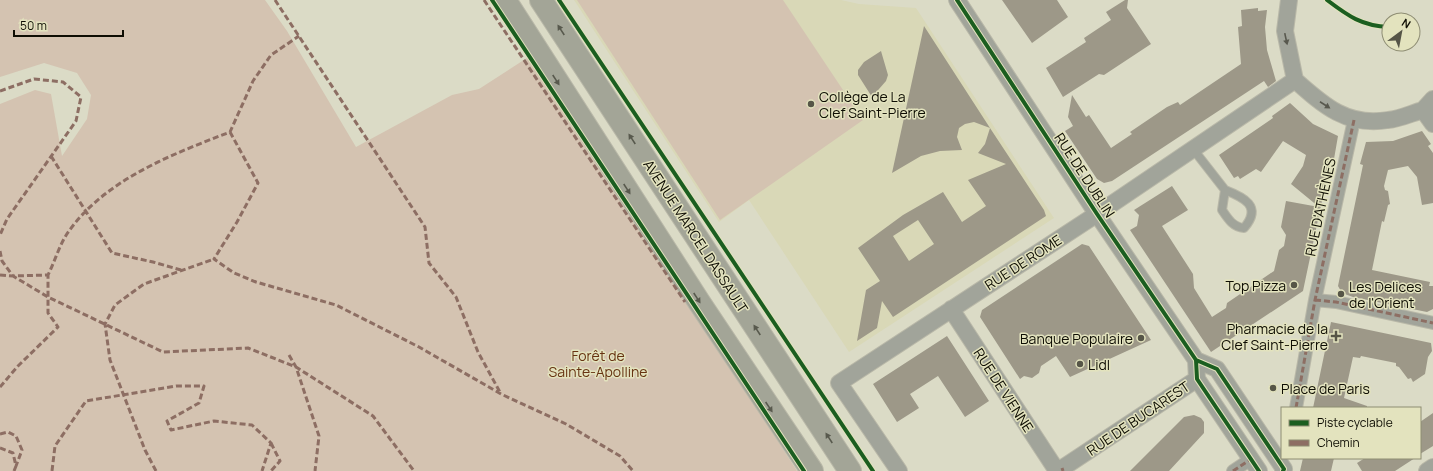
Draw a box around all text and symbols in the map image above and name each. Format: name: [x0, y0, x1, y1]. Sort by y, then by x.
scale bar: [14, 12, 123, 38]
north arrow: [1381, 12, 1421, 52]
text: N: [1399, 15, 1414, 32]
text: 50 m: [20, 17, 47, 34]
one-way arrow: [557, 25, 565, 35]
one-way arrow: [1284, 32, 1290, 45]
one-way arrow: [552, 75, 560, 85]
place label: Collège de La Clef Saint-Pierre: [819, 87, 926, 122]
marker: Collège de La Clef Saint-Pierre: [806, 99, 816, 109]
one-way arrow: [1319, 102, 1330, 109]
street label: RUE DE DUBLIN: [1050, 129, 1120, 221]
one-way arrow: [629, 133, 636, 145]
street label: AVENUE MARCEL DASSAULT: [639, 156, 753, 317]
street label: RUE D'ATHÈNES: [1300, 156, 1340, 258]
one-way arrow: [623, 183, 630, 195]
street label: RUE DE ROME: [981, 230, 1065, 294]
place label: Top Pizza: [1225, 276, 1286, 295]
place label: Les Delices de l'Orient: [1349, 277, 1422, 312]
marker: Top Pizza: [1289, 280, 1299, 290]
marker: Les Delices de l'Orient: [1336, 289, 1346, 299]
one-way arrow: [693, 293, 701, 303]
place label: Pharmacie de la Clef Saint-Pierre: [1221, 319, 1328, 354]
one-way arrow: [754, 324, 761, 336]
place label: Banque Populaire: [1020, 329, 1133, 348]
marker: Pharmacie de la Clef Saint-Pierre: [1331, 331, 1341, 341]
marker: Banque Populaire: [1136, 333, 1146, 343]
street label: RUE DE VIENNE: [970, 344, 1038, 436]
park label: Forêt de Sainte-Apolline: [549, 346, 647, 381]
place label: Lidl: [1088, 355, 1110, 374]
marker: Lidl: [1075, 359, 1085, 369]
street label: RUE DE BUCAREST: [1083, 376, 1194, 459]
place label: Place de Paris: [1281, 379, 1370, 398]
marker: Place de Paris: [1268, 383, 1278, 393]
one-way arrow: [765, 401, 773, 412]
legend: [1281, 407, 1421, 459]
text: Piste cyclable: [1317, 414, 1393, 431]
one-way arrow: [825, 433, 833, 444]
text: Chemin: [1317, 434, 1360, 451]

